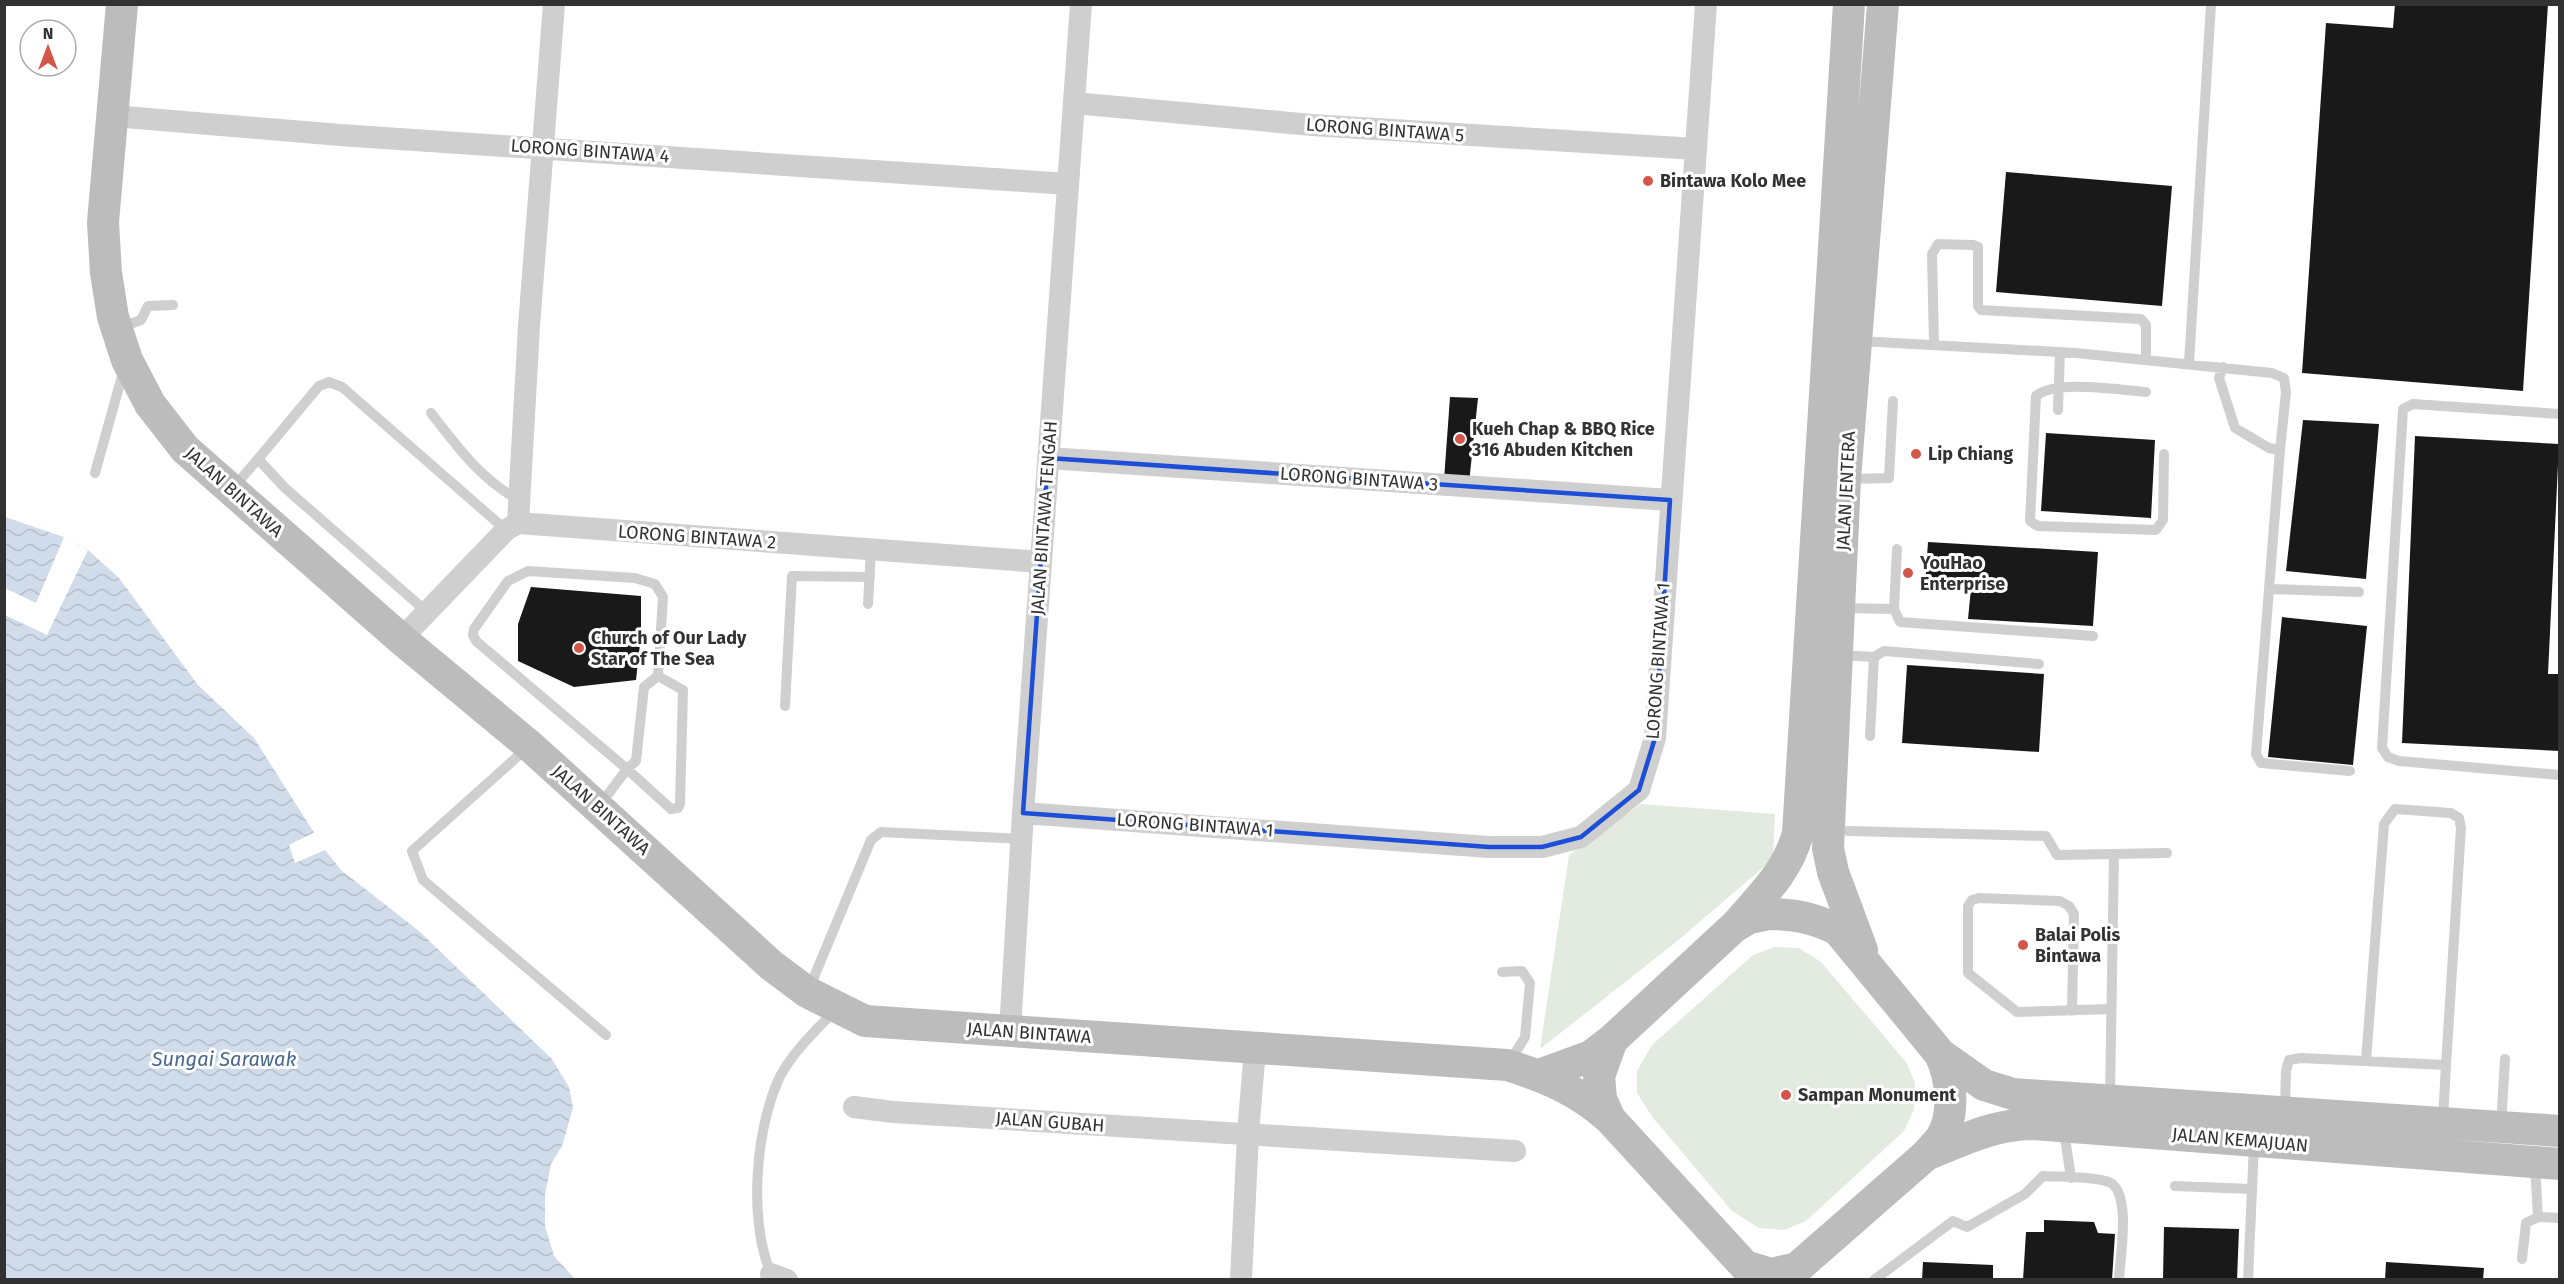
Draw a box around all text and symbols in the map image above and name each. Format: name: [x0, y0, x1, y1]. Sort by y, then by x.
north arrow: [18, 18, 78, 78]
text: N: [43, 24, 53, 43]
street label: LORONG BINTAWA 5: [1305, 114, 1465, 146]
street label: LORONG BINTAWA 4: [510, 134, 670, 168]
place label: Bintawa Kolo Mee: [1660, 170, 1806, 192]
marker: Bintawa Kolo Mee: [1641, 174, 1655, 188]
place label: Kueh Chap & BBQ Rice 316 Abuden Kitchen: [1471, 418, 1655, 461]
street label: JALAN BINTAWA TENGAH: [1026, 420, 1062, 616]
street label: JALAN JENTERA: [1832, 430, 1860, 551]
marker: Kueh Chap & BBQ Rice 316 Abuden Kitchen: [1453, 432, 1467, 446]
street label: JALAN BINTAWA: [180, 442, 288, 542]
place label: Lip Chiang: [1928, 443, 2013, 465]
marker: Lip Chiang: [1909, 447, 1923, 461]
street label: LORONG BINTAWA 3: [1279, 463, 1439, 495]
street label: LORONG BINTAWA 2: [617, 521, 777, 554]
place label: YouHao Enterprise: [1919, 552, 2005, 595]
marker: YouHao Enterprise: [1901, 566, 1915, 580]
street label: LORONG BINTAWA 1: [1642, 582, 1674, 740]
place label: Church of Our Lady Star of The Sea: [591, 627, 747, 670]
marker: Church of Our Lady Star of The Sea: [572, 641, 586, 655]
street label: JALAN BINTAWA: [547, 760, 655, 860]
street label: LORONG BINTAWA 1: [1116, 809, 1274, 841]
place label: Balai Polis Bintawa: [2035, 924, 2120, 967]
marker: Balai Polis Bintawa: [2016, 938, 2030, 952]
street label: JALAN BINTAWA: [966, 1018, 1093, 1048]
water label: Sungai Sarawak: [151, 1047, 296, 1071]
place label: Sampan Monument: [1798, 1084, 1957, 1106]
marker: Sampan Monument: [1779, 1088, 1793, 1102]
street label: JALAN GUBAH: [995, 1107, 1105, 1137]
street label: JALAN KEMAJUAN: [2171, 1123, 2309, 1157]

